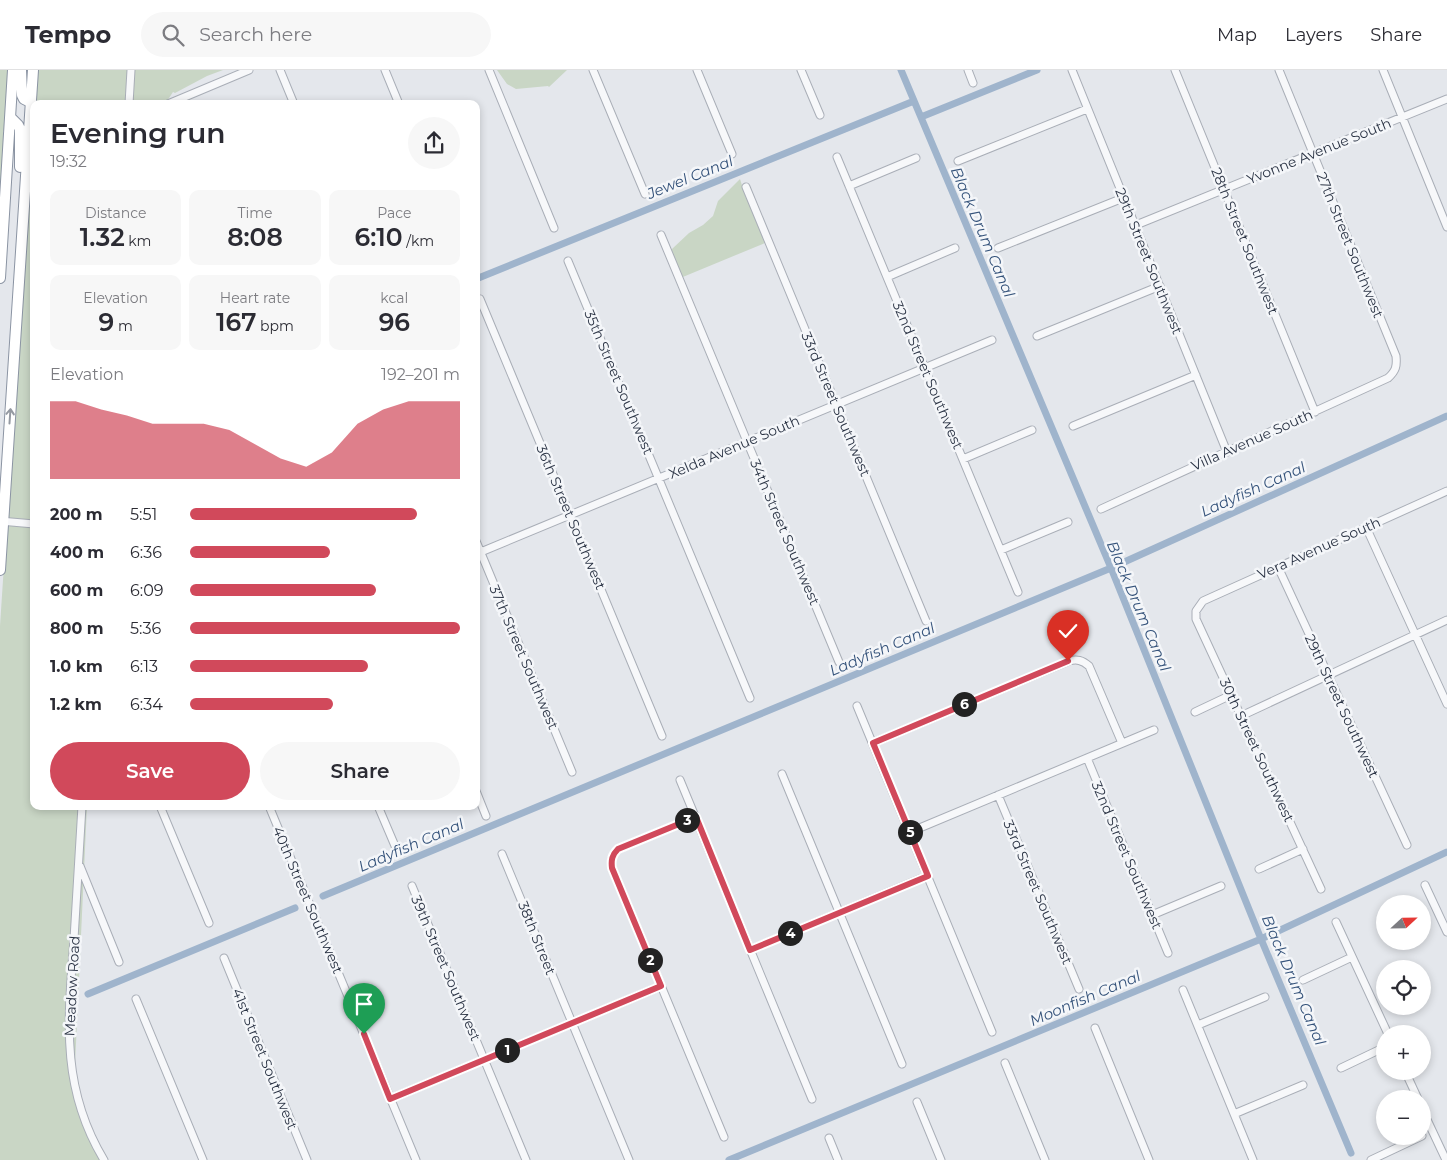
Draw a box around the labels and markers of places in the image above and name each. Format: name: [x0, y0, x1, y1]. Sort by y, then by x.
pin: [1047, 610, 1089, 661]
pin: 6: [952, 692, 976, 716]
pin: 3: [674, 808, 700, 832]
pin: 5: [898, 820, 922, 844]
pin: 4: [778, 920, 802, 946]
pin: 2: [638, 948, 662, 972]
pin: [343, 983, 385, 1034]
pin: 1: [494, 1038, 520, 1062]

